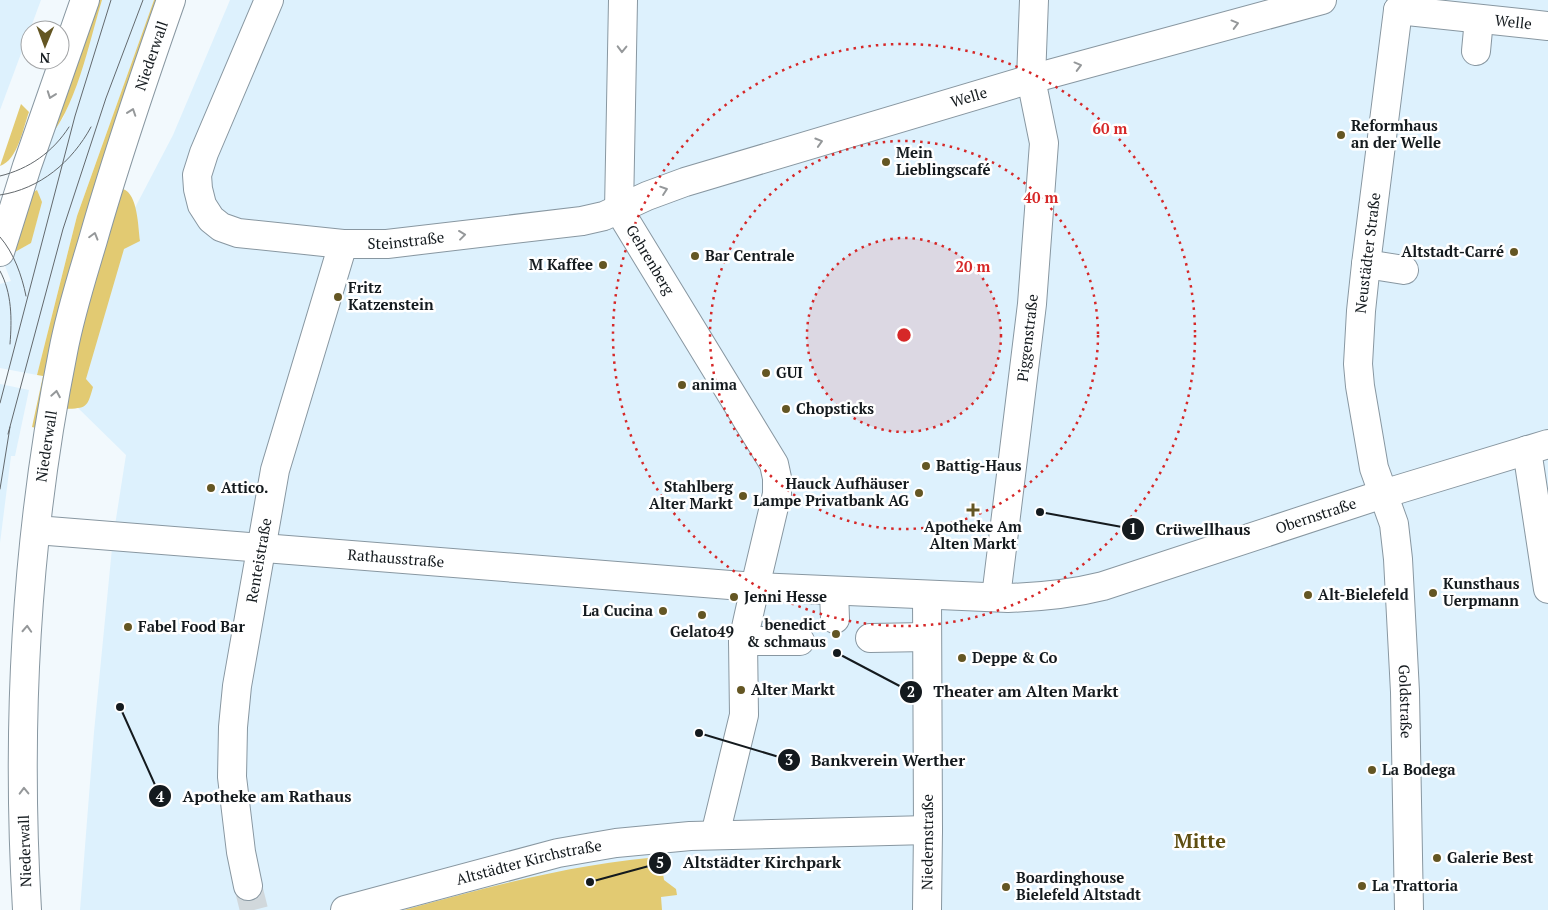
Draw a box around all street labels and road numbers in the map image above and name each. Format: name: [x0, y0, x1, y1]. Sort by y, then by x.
street label: Welle: [1494, 9, 1533, 33]
street label: Niederwall: [130, 18, 172, 93]
street label: Welle: [948, 82, 989, 111]
street label: Neustädter Straße: [1350, 191, 1384, 314]
street label: Gehrenberg: [622, 221, 680, 299]
street label: Steinstraße: [368, 226, 445, 253]
street label: Piggenstraße: [1012, 293, 1042, 383]
street label: Niederwall: [30, 409, 61, 483]
street label: Obernstraße: [1272, 492, 1359, 538]
street label: Renteistraße: [241, 516, 275, 604]
street label: Rathausstraße: [347, 544, 445, 571]
street label: Goldstraße: [1395, 664, 1417, 739]
street label: Niedernstraße: [916, 794, 937, 890]
street label: Niederwall: [13, 815, 35, 888]
street label: Altstädter Kirchstraße: [454, 835, 603, 889]

